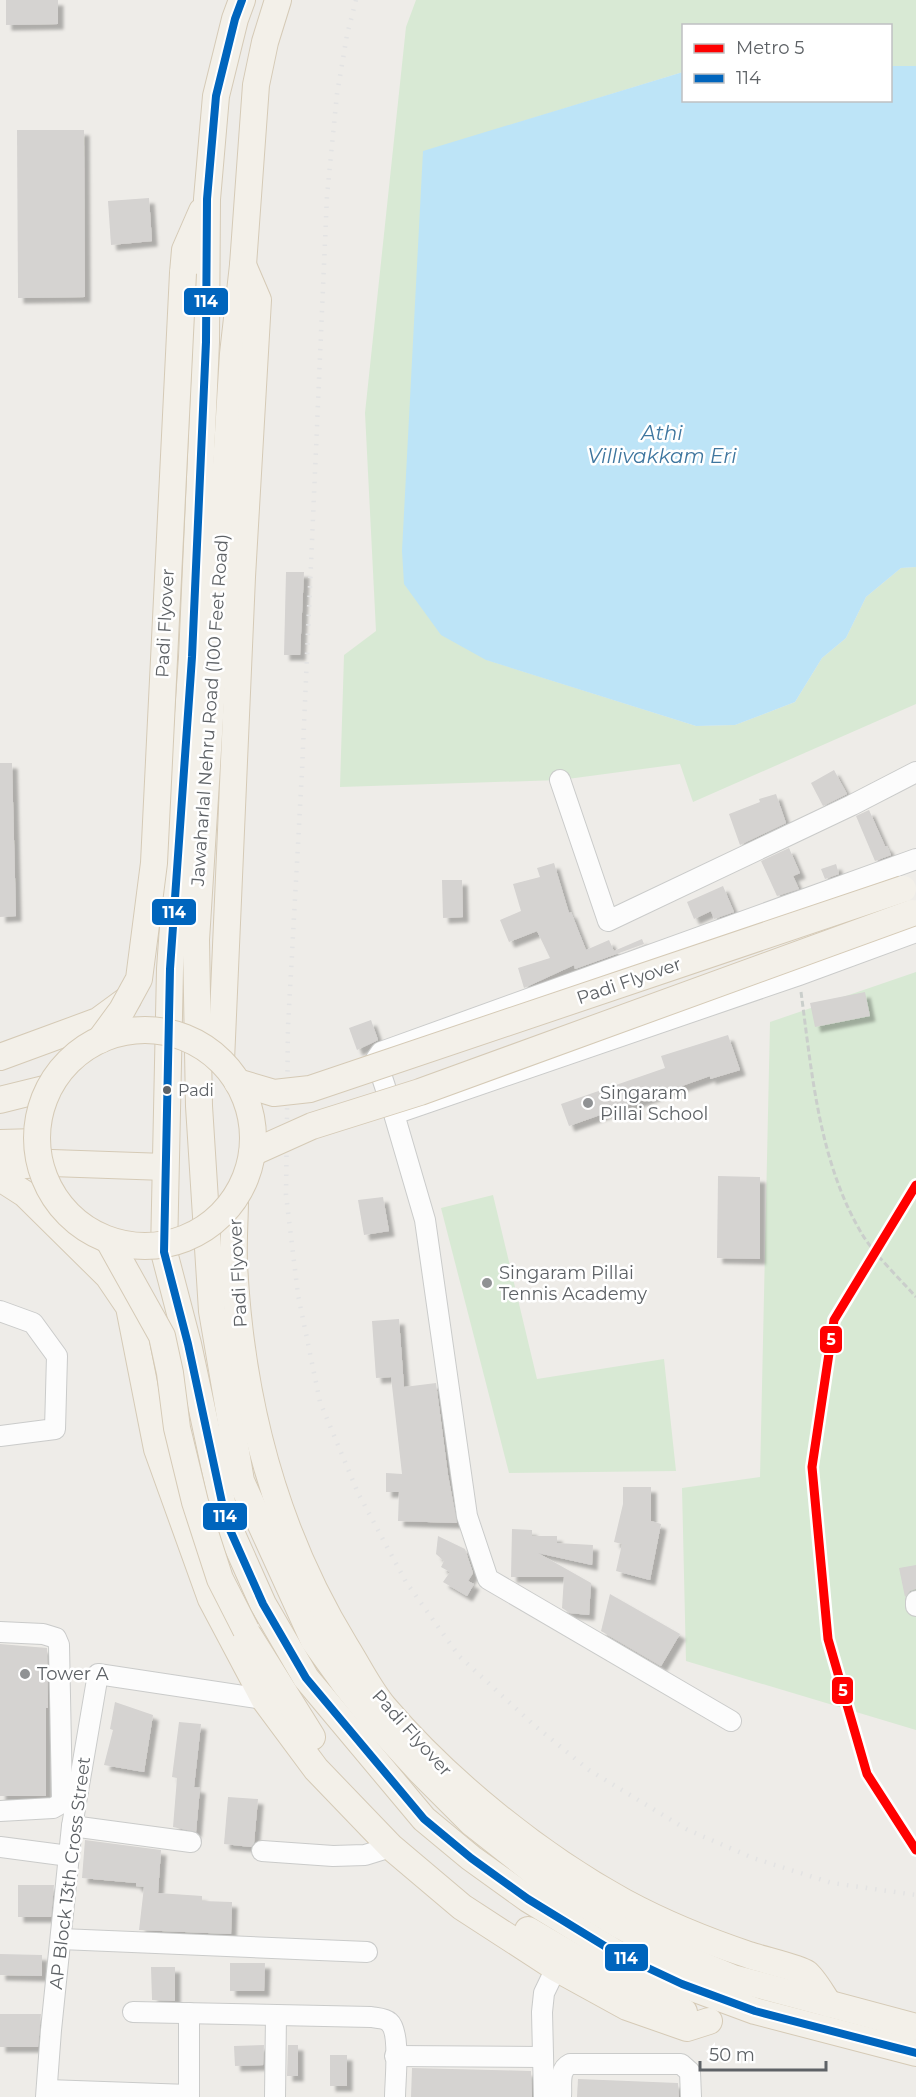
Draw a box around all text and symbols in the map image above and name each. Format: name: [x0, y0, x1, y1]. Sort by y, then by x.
legend: [682, 24, 892, 102]
text: Metro 5: [736, 37, 805, 59]
text: 114: [736, 67, 761, 89]
line badge: 114: [183, 287, 229, 316]
text: 114: [194, 292, 218, 311]
water label: Athi Villivakkam Eri: [587, 421, 737, 468]
street label: Jawaharlal Nehru Road (100 Feet Road): [187, 533, 233, 888]
street label: Padi Flyover: [151, 568, 179, 678]
line badge: 114: [151, 898, 197, 926]
text: 114: [162, 903, 186, 922]
street label: Padi Flyover: [574, 953, 684, 1009]
place label: Padi: [178, 1081, 214, 1100]
place label: Singaram Pillai School: [600, 1082, 708, 1125]
marker: Padi: [161, 1084, 173, 1096]
marker: Singaram Pillai School: [581, 1096, 595, 1110]
street label: Padi Flyover: [224, 1218, 252, 1328]
place label: Singaram Pillai Tennis Academy: [499, 1262, 647, 1305]
marker: Singaram Pillai Tennis Academy: [480, 1276, 494, 1290]
line badge: 5: [819, 1325, 843, 1354]
text: 5: [826, 1330, 836, 1349]
line badge: 114: [202, 1502, 248, 1531]
text: 114: [213, 1507, 237, 1526]
place label: Tower A: [37, 1663, 109, 1685]
marker: Tower A: [18, 1667, 32, 1681]
line badge: 5: [831, 1676, 854, 1705]
text: 5: [838, 1681, 848, 1700]
street label: Padi Flyover: [367, 1685, 457, 1781]
street label: AP Block 13th Cross Street: [45, 1755, 95, 1991]
line badge: 114: [604, 1943, 649, 1972]
text: 114: [614, 1949, 638, 1968]
scale bar: [700, 2034, 826, 2072]
text: 50 m: [709, 2044, 755, 2066]

